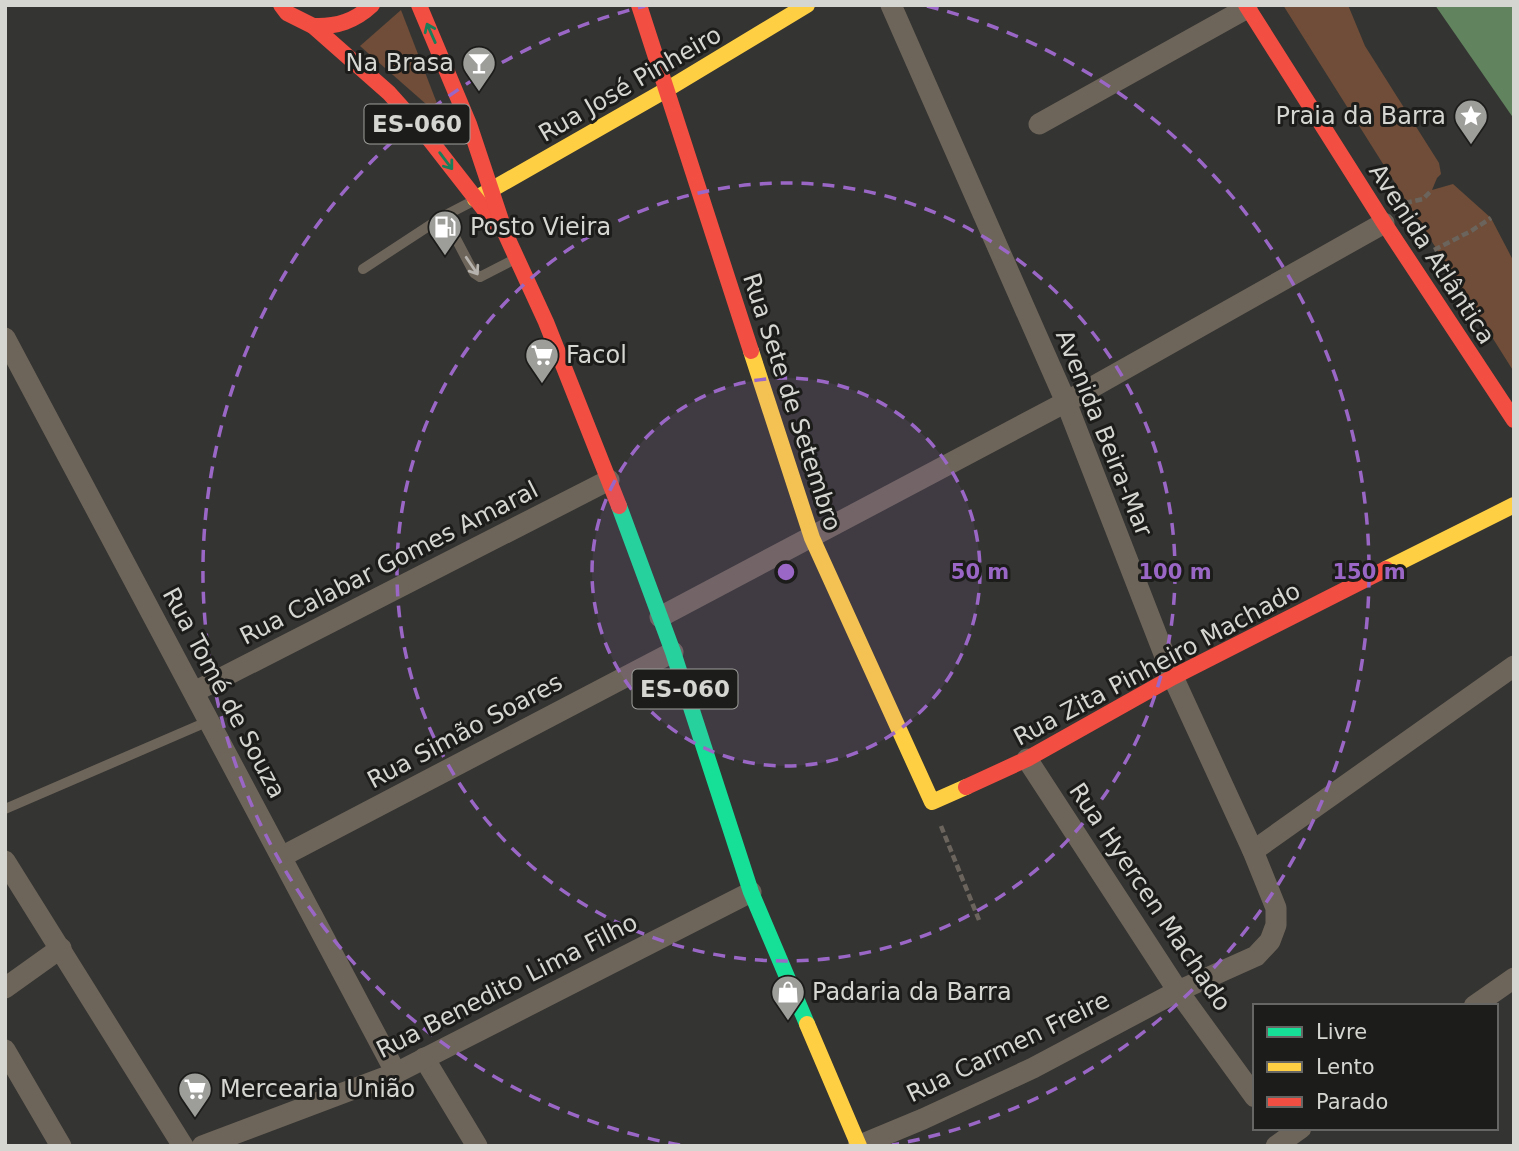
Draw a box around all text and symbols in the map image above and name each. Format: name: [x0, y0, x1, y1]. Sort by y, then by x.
street label: Rua José Pinheiro: [534, 20, 726, 148]
one-way arrow: [424, 23, 437, 44]
bar icon: Na Brasa: [460, 44, 498, 93]
place label: Na Brasa: [345, 49, 454, 77]
place icon: Praia da Barra: [1452, 97, 1490, 146]
place label: Praia da Barra: [1276, 102, 1446, 130]
road number: ES-060: [364, 105, 470, 144]
one-way arrow: [439, 151, 454, 170]
street label: Avenida Atlântica: [1363, 159, 1501, 349]
fuel station icon: Posto Vieira: [426, 208, 464, 257]
place label: Posto Vieira: [470, 213, 611, 241]
one-way arrow: [464, 256, 479, 275]
street label: Rua Sete de Setembro: [737, 270, 847, 534]
street label: Avenida Beira-Mar: [1050, 326, 1158, 540]
supermarket icon: Facol: [523, 336, 561, 385]
place label: Facol: [566, 341, 627, 369]
street label: Rua Calabar Gomes Amaral: [235, 475, 543, 651]
centre of rings: [774, 560, 798, 584]
text: 50 m: [951, 560, 1009, 584]
text: 100 m: [1138, 560, 1212, 584]
text: 150 m: [1332, 560, 1406, 584]
street label: Rua Zita Pinheiro Machado: [1009, 576, 1305, 752]
street label: Rua Tomé de Souza: [157, 583, 291, 803]
street label: Rua Simão Soares: [363, 668, 567, 794]
road number: ES-060: [632, 670, 738, 708]
street label: Rua Hyercen Machado: [1063, 778, 1237, 1016]
street label: Rua Benedito Lima Filho: [372, 908, 642, 1064]
shop icon: Padaria da Barra: [769, 973, 807, 1022]
place label: Padaria da Barra: [812, 978, 1012, 1006]
street label: Rua Carmen Freire: [902, 986, 1114, 1108]
legend: [1253, 1004, 1498, 1130]
text: Livre: [1316, 1020, 1367, 1044]
text: Lento: [1316, 1055, 1375, 1079]
supermarket icon: Mercearia União: [176, 1070, 214, 1119]
place label: Mercearia União: [220, 1075, 415, 1103]
text: Parado: [1316, 1090, 1388, 1114]

